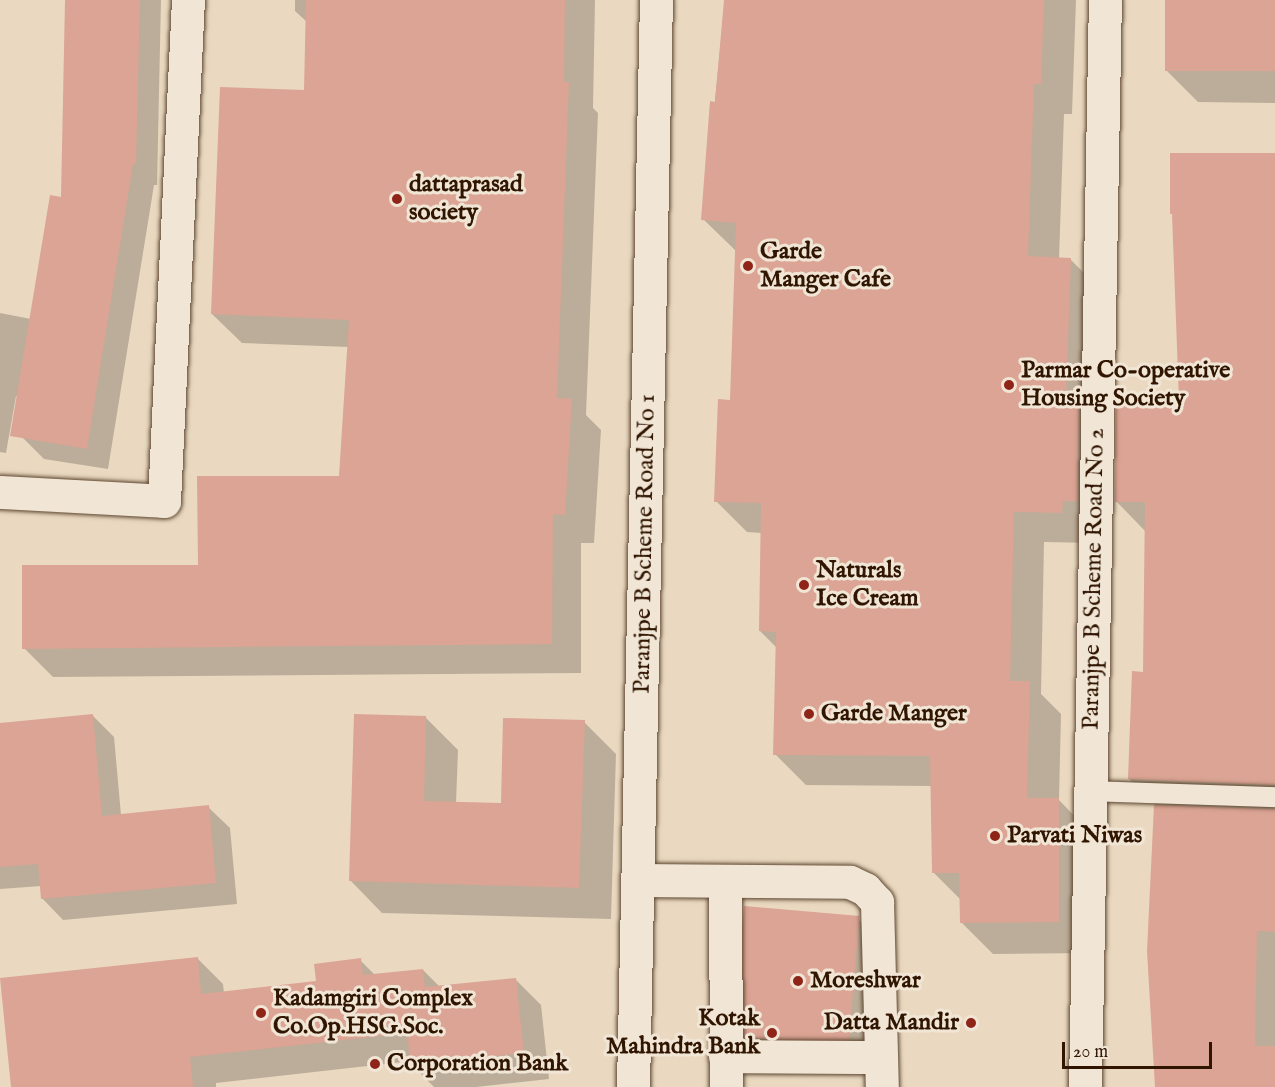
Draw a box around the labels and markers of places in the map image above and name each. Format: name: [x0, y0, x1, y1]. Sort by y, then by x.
place label: dattaprasad society: [409, 171, 523, 227]
marker: dattaprasad society: [390, 192, 404, 206]
place label: Garde Manger Cafe: [760, 238, 891, 294]
marker: Garde Manger Cafe: [741, 259, 755, 273]
place label: Parmar Co-operative Housing Society: [1021, 357, 1230, 413]
marker: Parmar Co-operative Housing Society: [1002, 378, 1016, 392]
place label: Naturals Ice Cream: [816, 557, 919, 613]
marker: Naturals Ice Cream: [797, 578, 811, 592]
place label: Garde Manger: [821, 700, 967, 728]
marker: Garde Manger: [802, 707, 816, 721]
place label: Parvati Niwas: [1007, 822, 1142, 850]
marker: Parvati Niwas: [988, 829, 1002, 843]
place label: Moreshwar: [810, 967, 921, 995]
marker: Moreshwar: [791, 974, 805, 988]
place label: Kadamgiri Complex Co.Op.HSG.Soc.: [273, 985, 473, 1041]
place label: Kotak Mahindra Bank: [606, 1005, 760, 1061]
marker: Kadamgiri Complex Co.Op.HSG.Soc.: [254, 1006, 268, 1020]
place label: Datta Mandir: [824, 1009, 959, 1037]
marker: Datta Mandir: [964, 1016, 978, 1030]
marker: Kotak Mahindra Bank: [765, 1026, 779, 1040]
place label: Corporation Bank: [387, 1050, 568, 1078]
marker: Corporation Bank: [368, 1057, 382, 1071]

